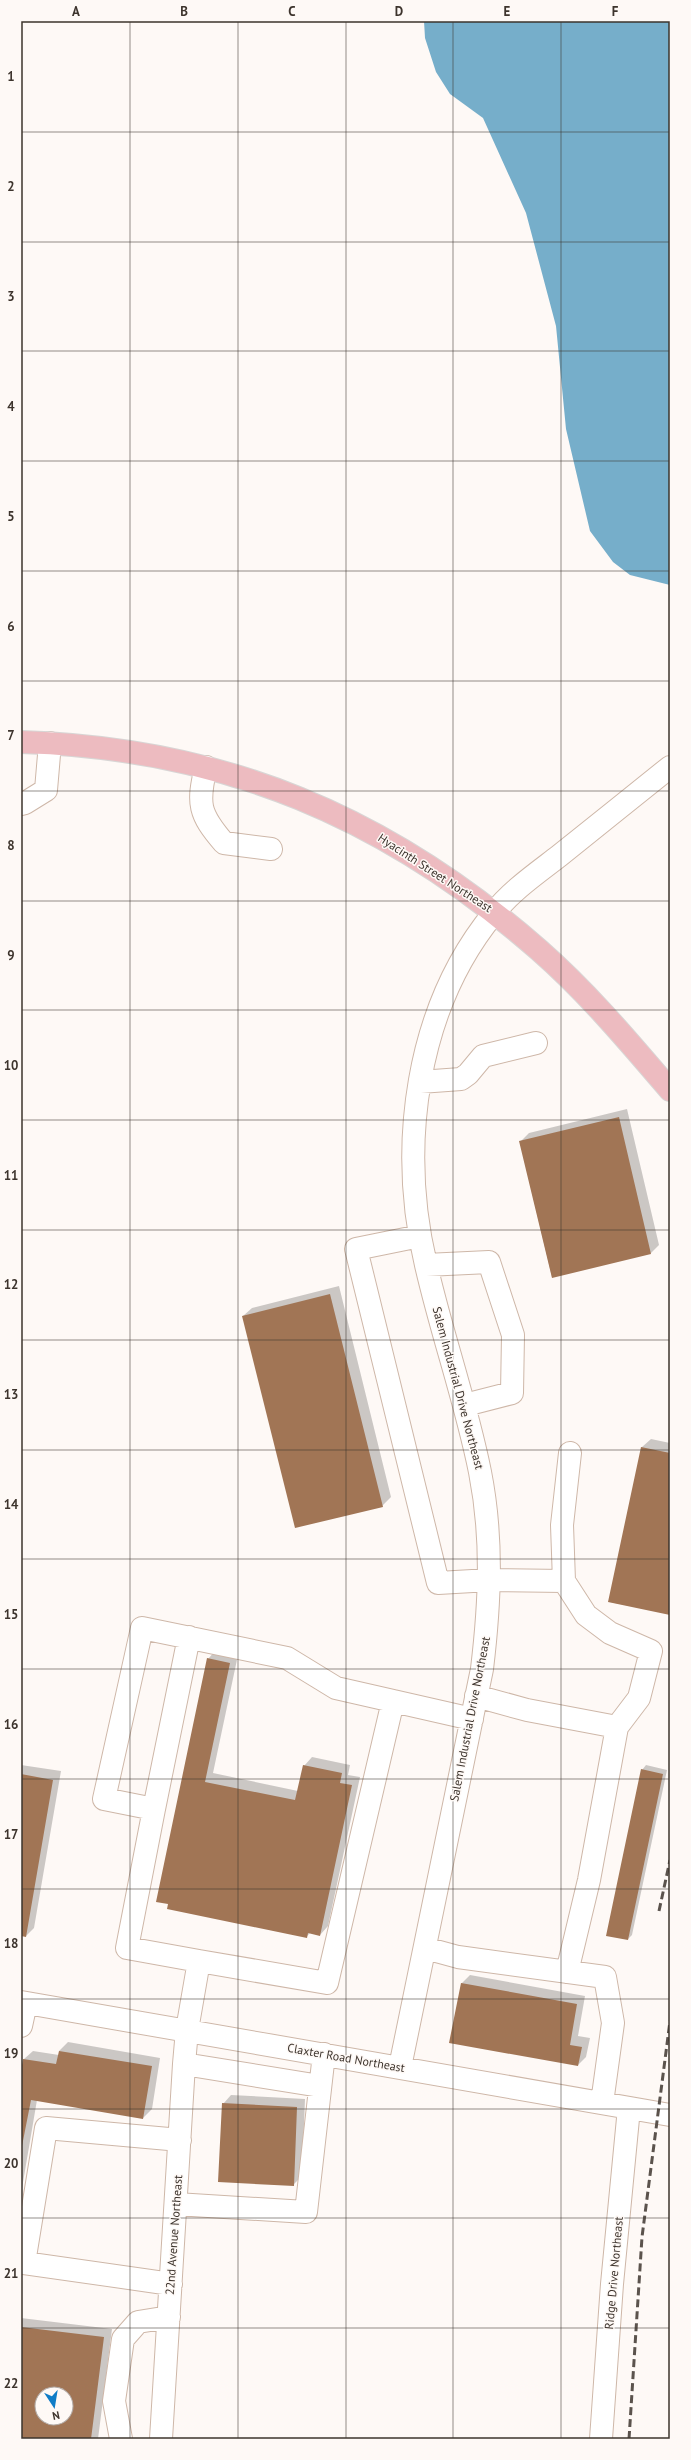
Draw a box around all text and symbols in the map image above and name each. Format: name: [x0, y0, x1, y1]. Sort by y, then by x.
text: A: [72, 3, 80, 20]
text: B: [180, 3, 188, 20]
text: C: [288, 3, 296, 20]
text: D: [395, 3, 403, 20]
text: E: [504, 3, 511, 20]
text: F: [612, 3, 619, 20]
text: 1: [7, 68, 15, 85]
text: 2: [7, 178, 15, 195]
text: 3: [7, 288, 15, 305]
text: 4: [7, 398, 15, 415]
text: 5: [7, 508, 15, 525]
text: 6: [7, 618, 15, 635]
text: 7: [7, 727, 15, 744]
street label: Hyacinth Street Northeast: [375, 830, 495, 915]
text: 8: [7, 837, 15, 854]
text: 9: [7, 947, 15, 964]
text: 10: [4, 1057, 18, 1074]
text: 11: [4, 1167, 18, 1184]
text: 12: [4, 1276, 18, 1293]
street label: Salem Industrial Drive Northeast: [430, 1305, 487, 1471]
text: 13: [4, 1386, 18, 1403]
text: 14: [4, 1496, 19, 1513]
text: 15: [4, 1606, 18, 1623]
street label: Salem Industrial Drive Northeast: [446, 1635, 493, 1803]
text: 16: [4, 1716, 18, 1733]
text: 17: [4, 1826, 18, 1843]
text: 18: [4, 1935, 18, 1952]
street label: Claxter Road Northeast: [286, 2040, 406, 2075]
text: 19: [4, 2045, 18, 2062]
text: 20: [4, 2155, 18, 2172]
street label: 22nd Avenue Northeast: [162, 2174, 185, 2296]
street label: Ridge Drive Northeast: [601, 2216, 626, 2330]
text: 21: [4, 2265, 18, 2282]
text: 22: [4, 2375, 18, 2392]
north arrow: [34, 2386, 74, 2426]
text: N: [51, 2408, 61, 2423]

